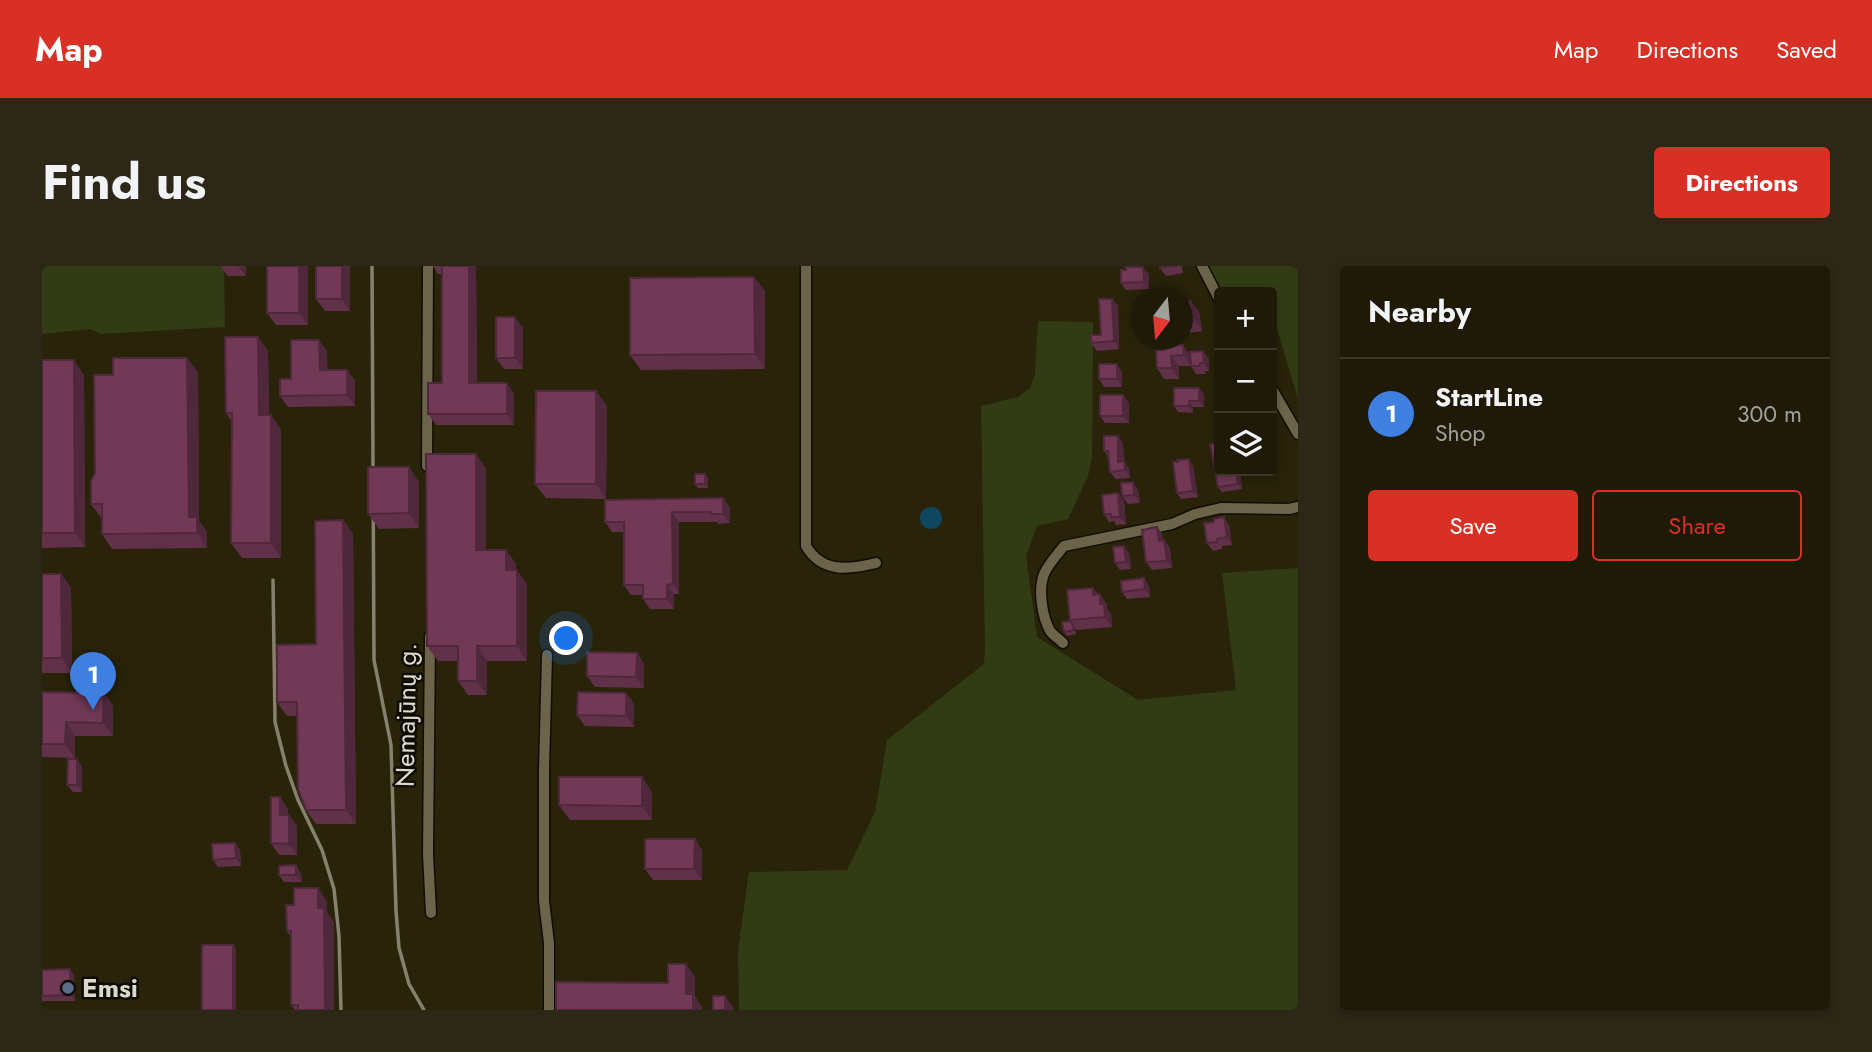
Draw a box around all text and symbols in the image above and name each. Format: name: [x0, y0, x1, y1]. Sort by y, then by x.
text: Map: [35, 26, 103, 73]
text: Map: [1554, 32, 1599, 67]
text: Directions: [1637, 32, 1738, 67]
text: Saved: [1776, 32, 1837, 67]
text: Find us: [42, 147, 206, 217]
button: Directions: [1654, 147, 1830, 218]
north arrow: [1130, 287, 1193, 350]
map controls: [1214, 287, 1277, 476]
button: +: [1214, 287, 1277, 350]
text: Nearby: [1368, 290, 1471, 333]
button: −: [1214, 350, 1277, 413]
text: StartLine: [1435, 378, 1543, 416]
text: 1: [1385, 397, 1397, 431]
text: 300 m: [1737, 397, 1802, 431]
button: layers: [1214, 413, 1277, 476]
text: Shop: [1435, 416, 1485, 450]
button: Save: [1368, 490, 1578, 561]
button: Share: [1592, 490, 1802, 561]
your location: [549, 621, 583, 655]
street label: Nemajūnų g.: [386, 643, 426, 787]
pin: 1: [70, 652, 116, 710]
place label: Emsi: [82, 969, 138, 1007]
marker: Emsi: [60, 980, 76, 996]

